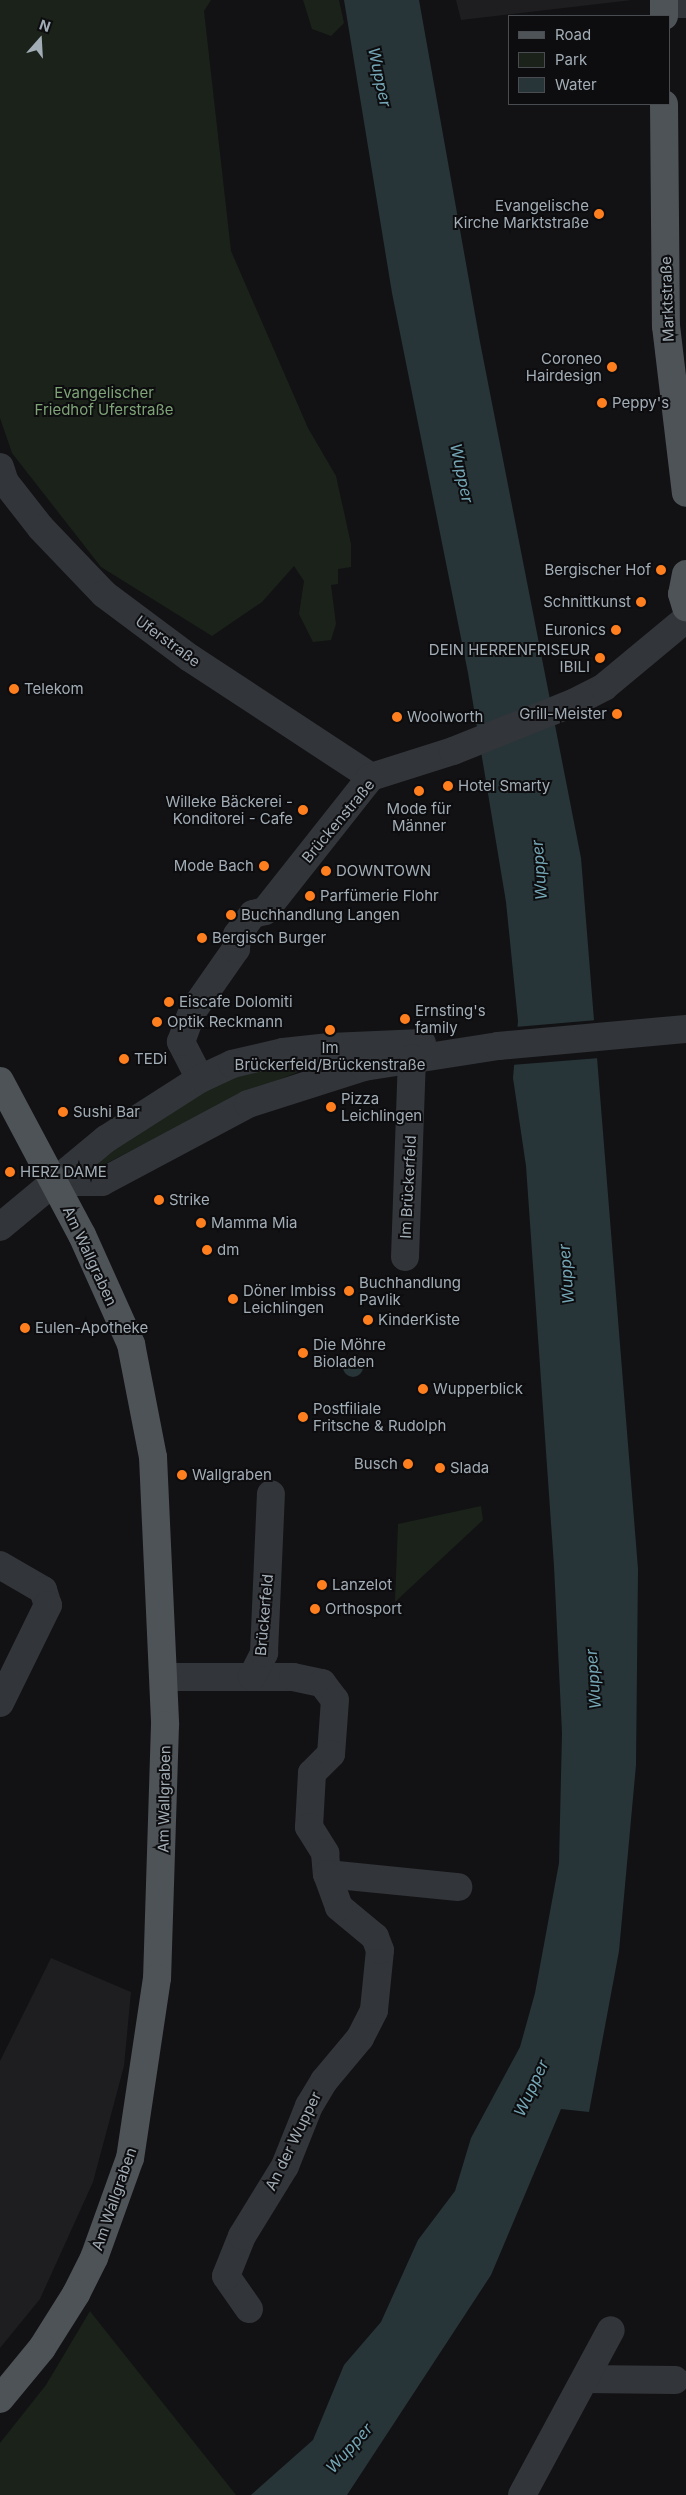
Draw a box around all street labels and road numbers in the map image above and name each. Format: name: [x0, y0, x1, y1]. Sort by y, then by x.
street label: Marktstraße: [657, 256, 677, 342]
street label: Uferstraße: [132, 612, 204, 670]
street label: Brückenstraße: [298, 776, 378, 866]
street label: Im Brückerfeld: [396, 1135, 420, 1239]
street label: Am Wallgraben: [59, 1203, 121, 1309]
street label: Brückerfeld: [251, 1573, 277, 1657]
street label: Am Wallgraben: [154, 1745, 174, 1853]
street label: An der Wupper: [261, 2089, 325, 2193]
street label: Am Wallgraben: [88, 2145, 140, 2253]

